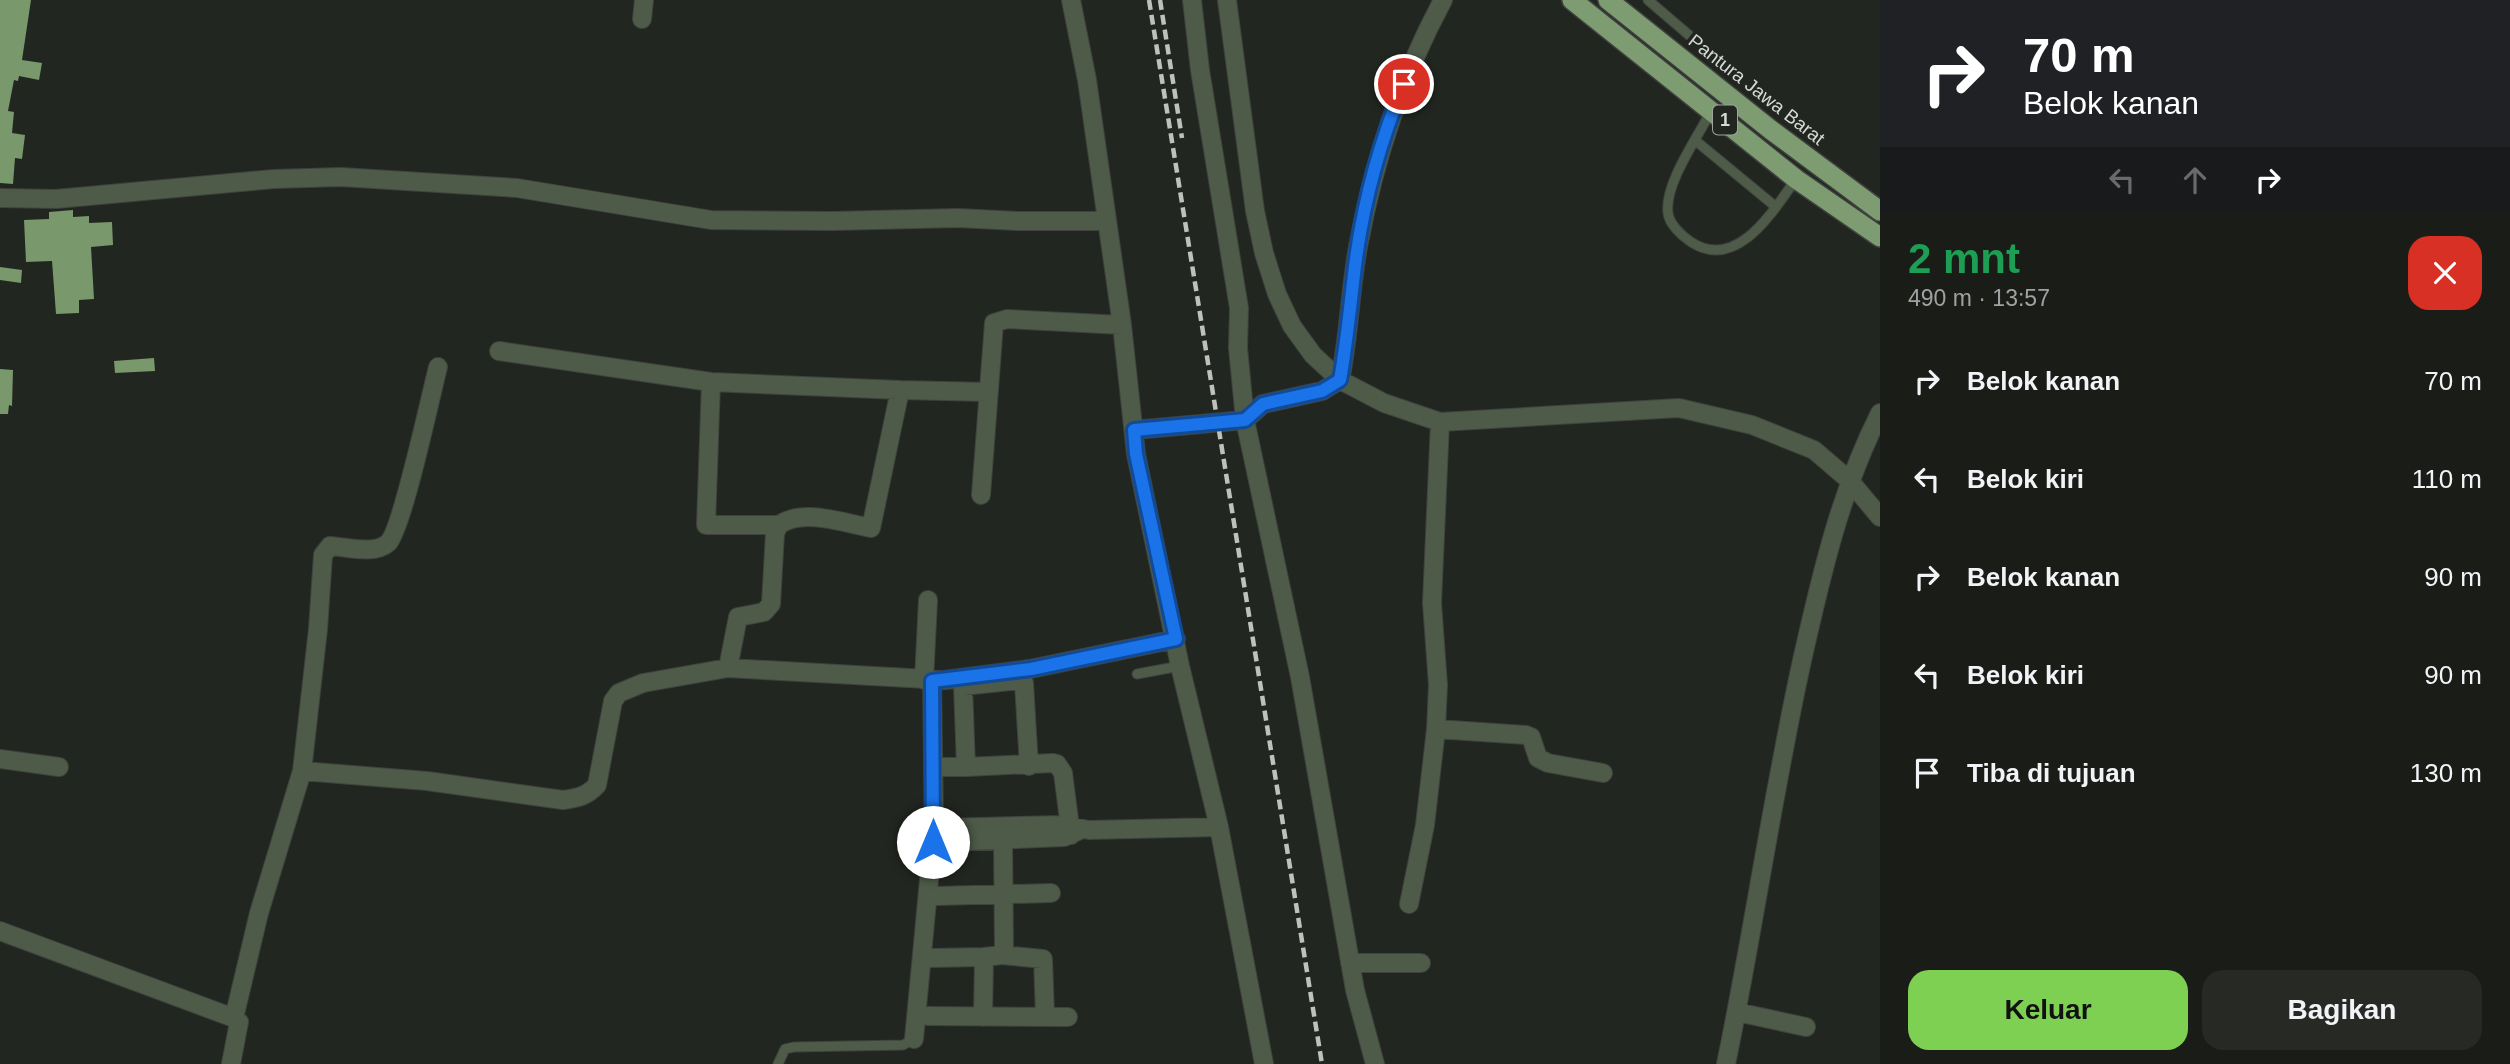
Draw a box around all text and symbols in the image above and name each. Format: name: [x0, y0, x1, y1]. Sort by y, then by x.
icon: right: [1908, 28, 1999, 119]
text: 70 m: [2023, 28, 2135, 82]
street label: Pantura Jawa Barat: [1684, 30, 1829, 149]
pin: [1374, 54, 1434, 114]
icon: arrive: [1385, 65, 1423, 103]
text: Belok kanan: [2023, 85, 2199, 121]
road number: 1: [1713, 106, 1737, 134]
icon: left: [2103, 161, 2141, 199]
icon: ahead: [2176, 161, 2214, 199]
icon: right: [2249, 161, 2287, 199]
text: 2 mnt: [1908, 235, 2020, 282]
button: close: [2408, 236, 2482, 310]
text: 490 m · 13:57: [1908, 285, 2050, 311]
icon: right: [1908, 362, 1946, 400]
text: Belok kanan: [1967, 366, 2120, 396]
text: 70 m: [2424, 366, 2482, 396]
icon: left: [1908, 460, 1946, 498]
text: Belok kiri: [1967, 464, 2084, 494]
text: 110 m: [2412, 464, 2482, 494]
icon: right: [1908, 558, 1946, 596]
text: Belok kanan: [1967, 562, 2120, 592]
text: 90 m: [2424, 562, 2482, 592]
icon: left: [1908, 656, 1946, 694]
text: Belok kiri: [1967, 660, 2084, 690]
text: 90 m: [2424, 660, 2482, 690]
icon: arrive: [1908, 754, 1946, 792]
text: Tiba di tujuan: [1967, 758, 2136, 788]
text: 130 m: [2410, 758, 2482, 788]
position arrow: [896, 805, 970, 879]
button: Keluar: [1908, 970, 2188, 1050]
button: Bagikan: [2202, 970, 2482, 1050]

